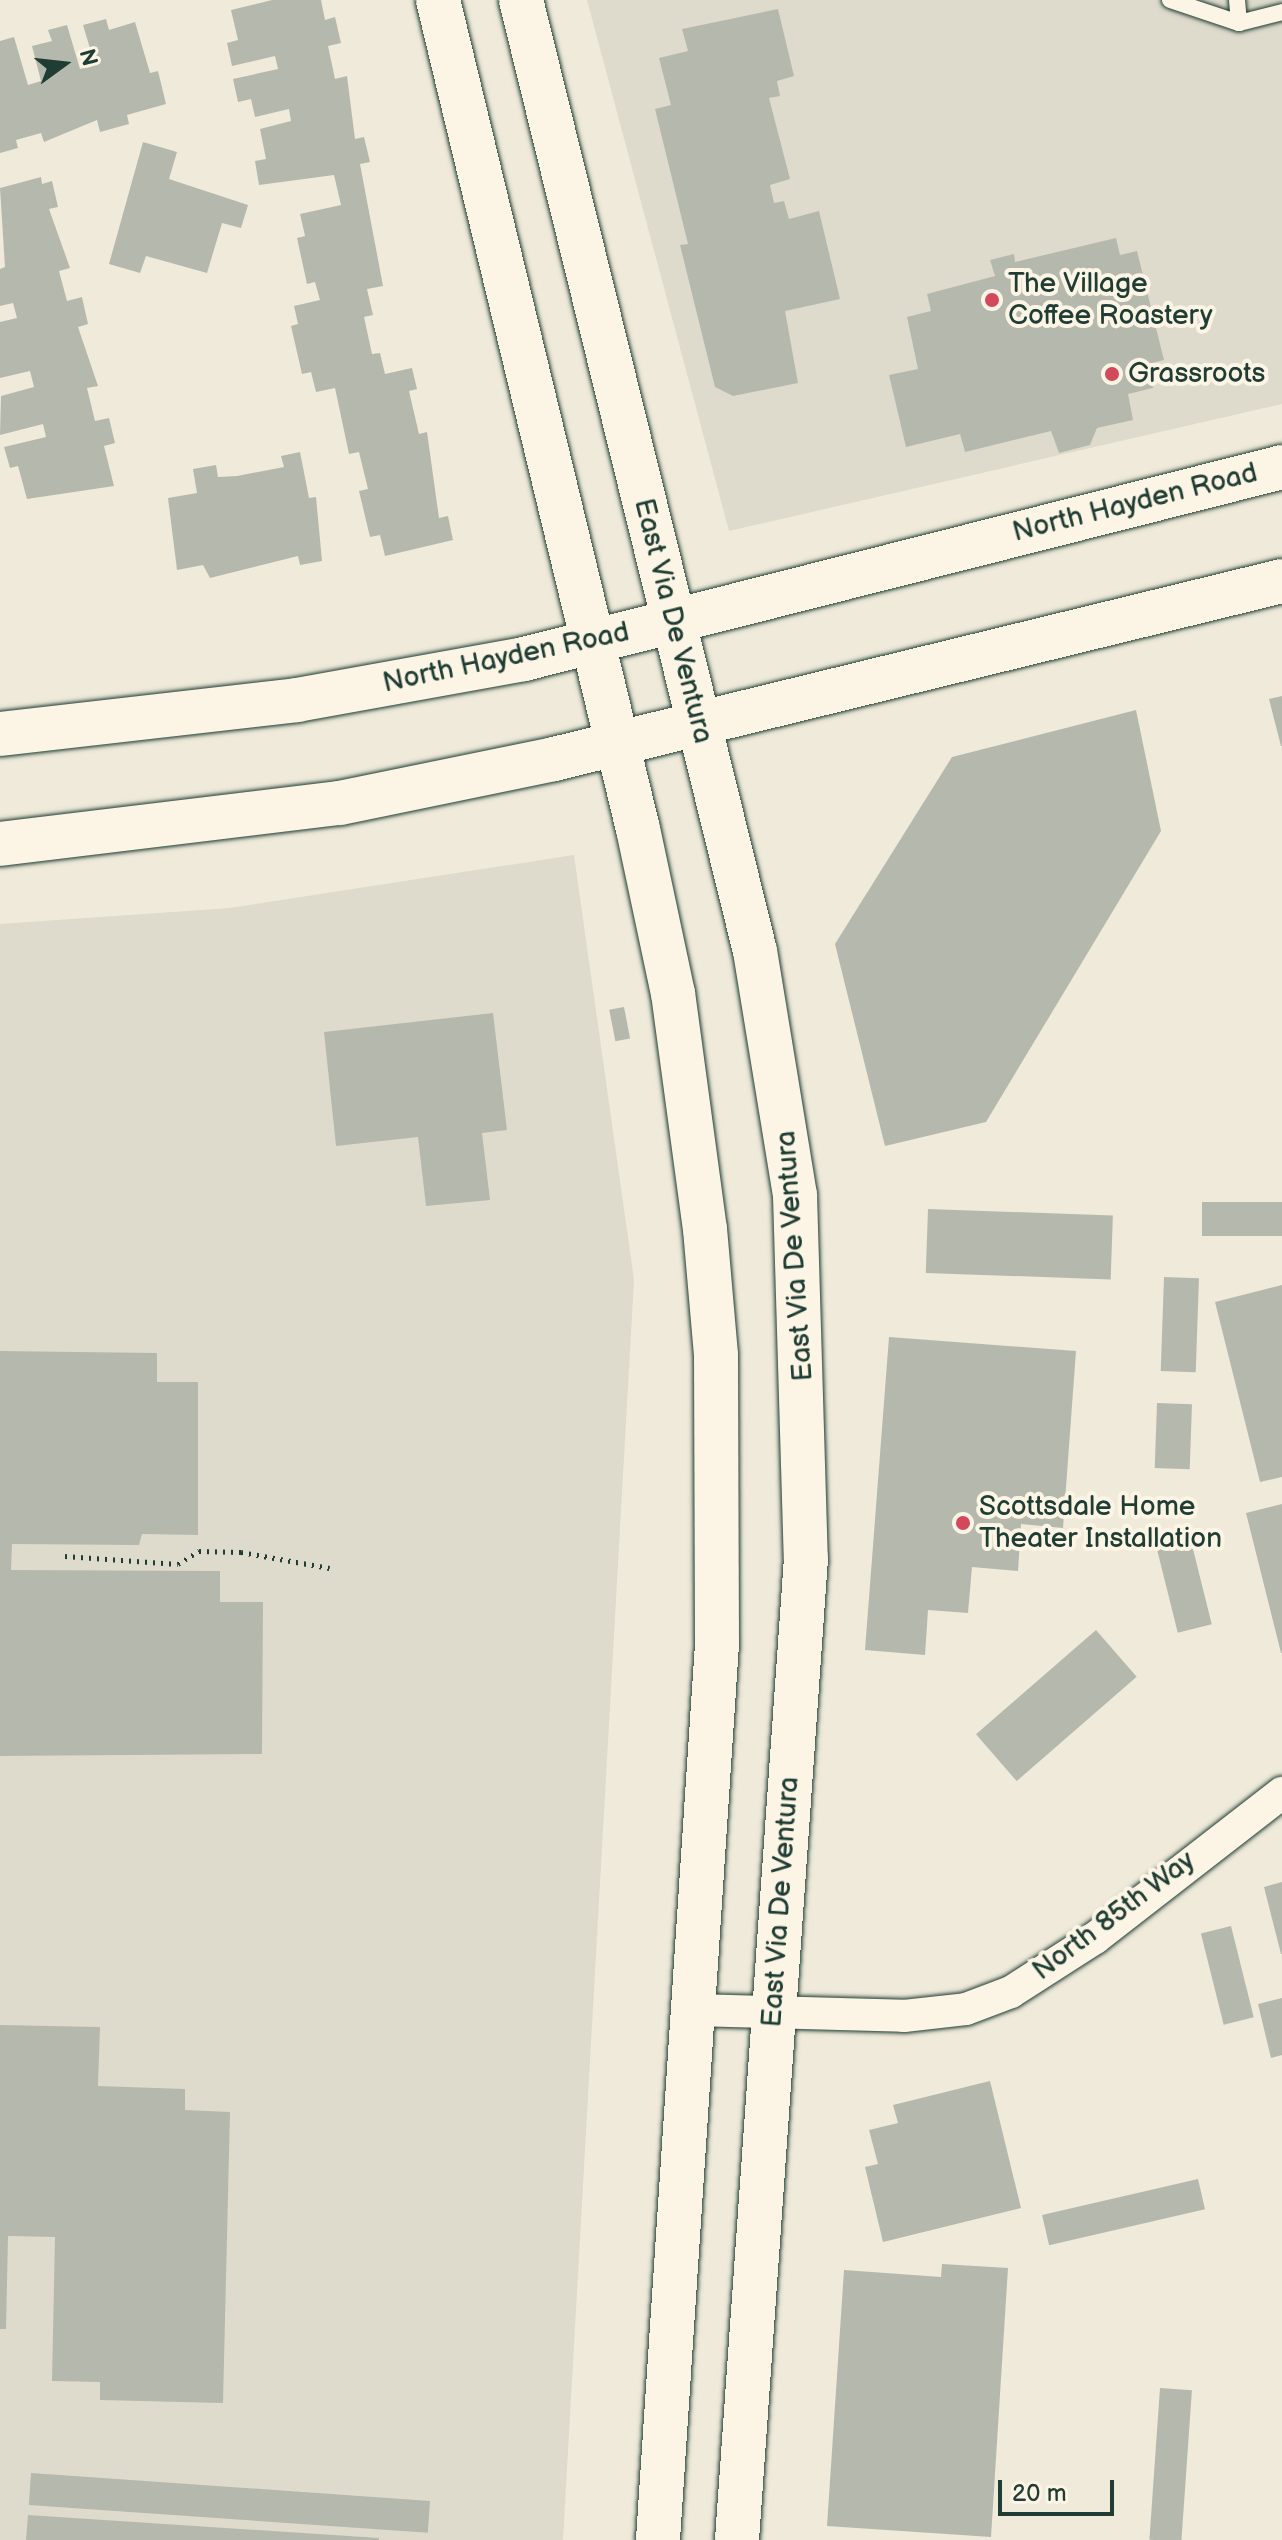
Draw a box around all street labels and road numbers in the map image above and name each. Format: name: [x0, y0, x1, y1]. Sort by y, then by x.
street label: North Hayden Road: [1009, 456, 1261, 550]
street label: East Via De Ventura: [626, 494, 720, 748]
street label: North Hayden Road: [380, 615, 632, 701]
street label: East Via De Ventura: [769, 1129, 821, 1383]
street label: East Via De Ventura: [755, 1775, 807, 2029]
street label: North 85th Way: [1026, 1844, 1202, 1988]

